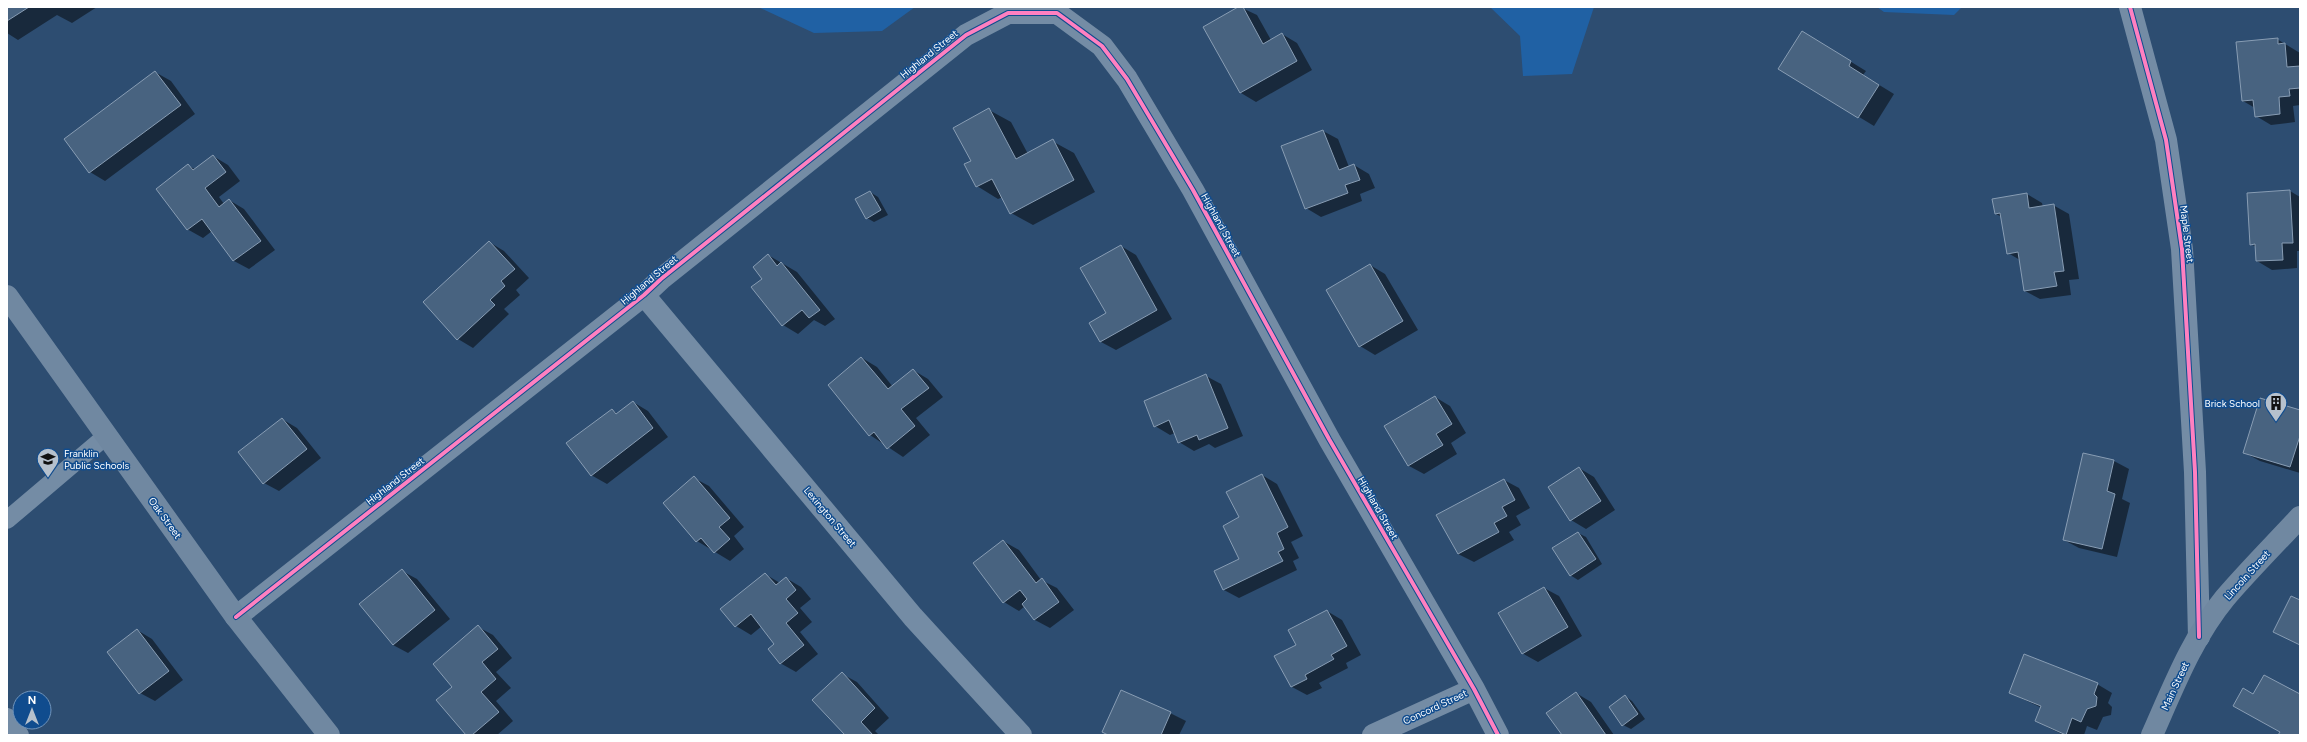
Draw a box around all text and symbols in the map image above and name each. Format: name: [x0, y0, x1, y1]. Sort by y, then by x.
street label: Highland Street: [898, 27, 961, 81]
street label: Highland Street: [1198, 191, 1244, 259]
street label: Maple Street: [2177, 205, 2197, 264]
street label: Highland Street: [618, 252, 680, 308]
building icon: Brick School: [2263, 390, 2289, 423]
place label: Brick School: [2205, 397, 2260, 410]
school or university icon: Franklin Public Schools: [35, 446, 61, 479]
place label: Franklin Public Schools: [64, 447, 130, 472]
street label: Highland Street: [363, 454, 427, 508]
street label: Highland Street: [1355, 474, 1401, 542]
street label: Lexington Street: [801, 484, 859, 550]
street label: Oak Street: [146, 495, 185, 541]
street label: Lincoln Street: [2221, 547, 2273, 603]
street label: Main Street: [2158, 660, 2192, 712]
street label: Concord Street: [1401, 686, 1469, 728]
north arrow: [12, 690, 52, 730]
text: N: [28, 694, 36, 707]

